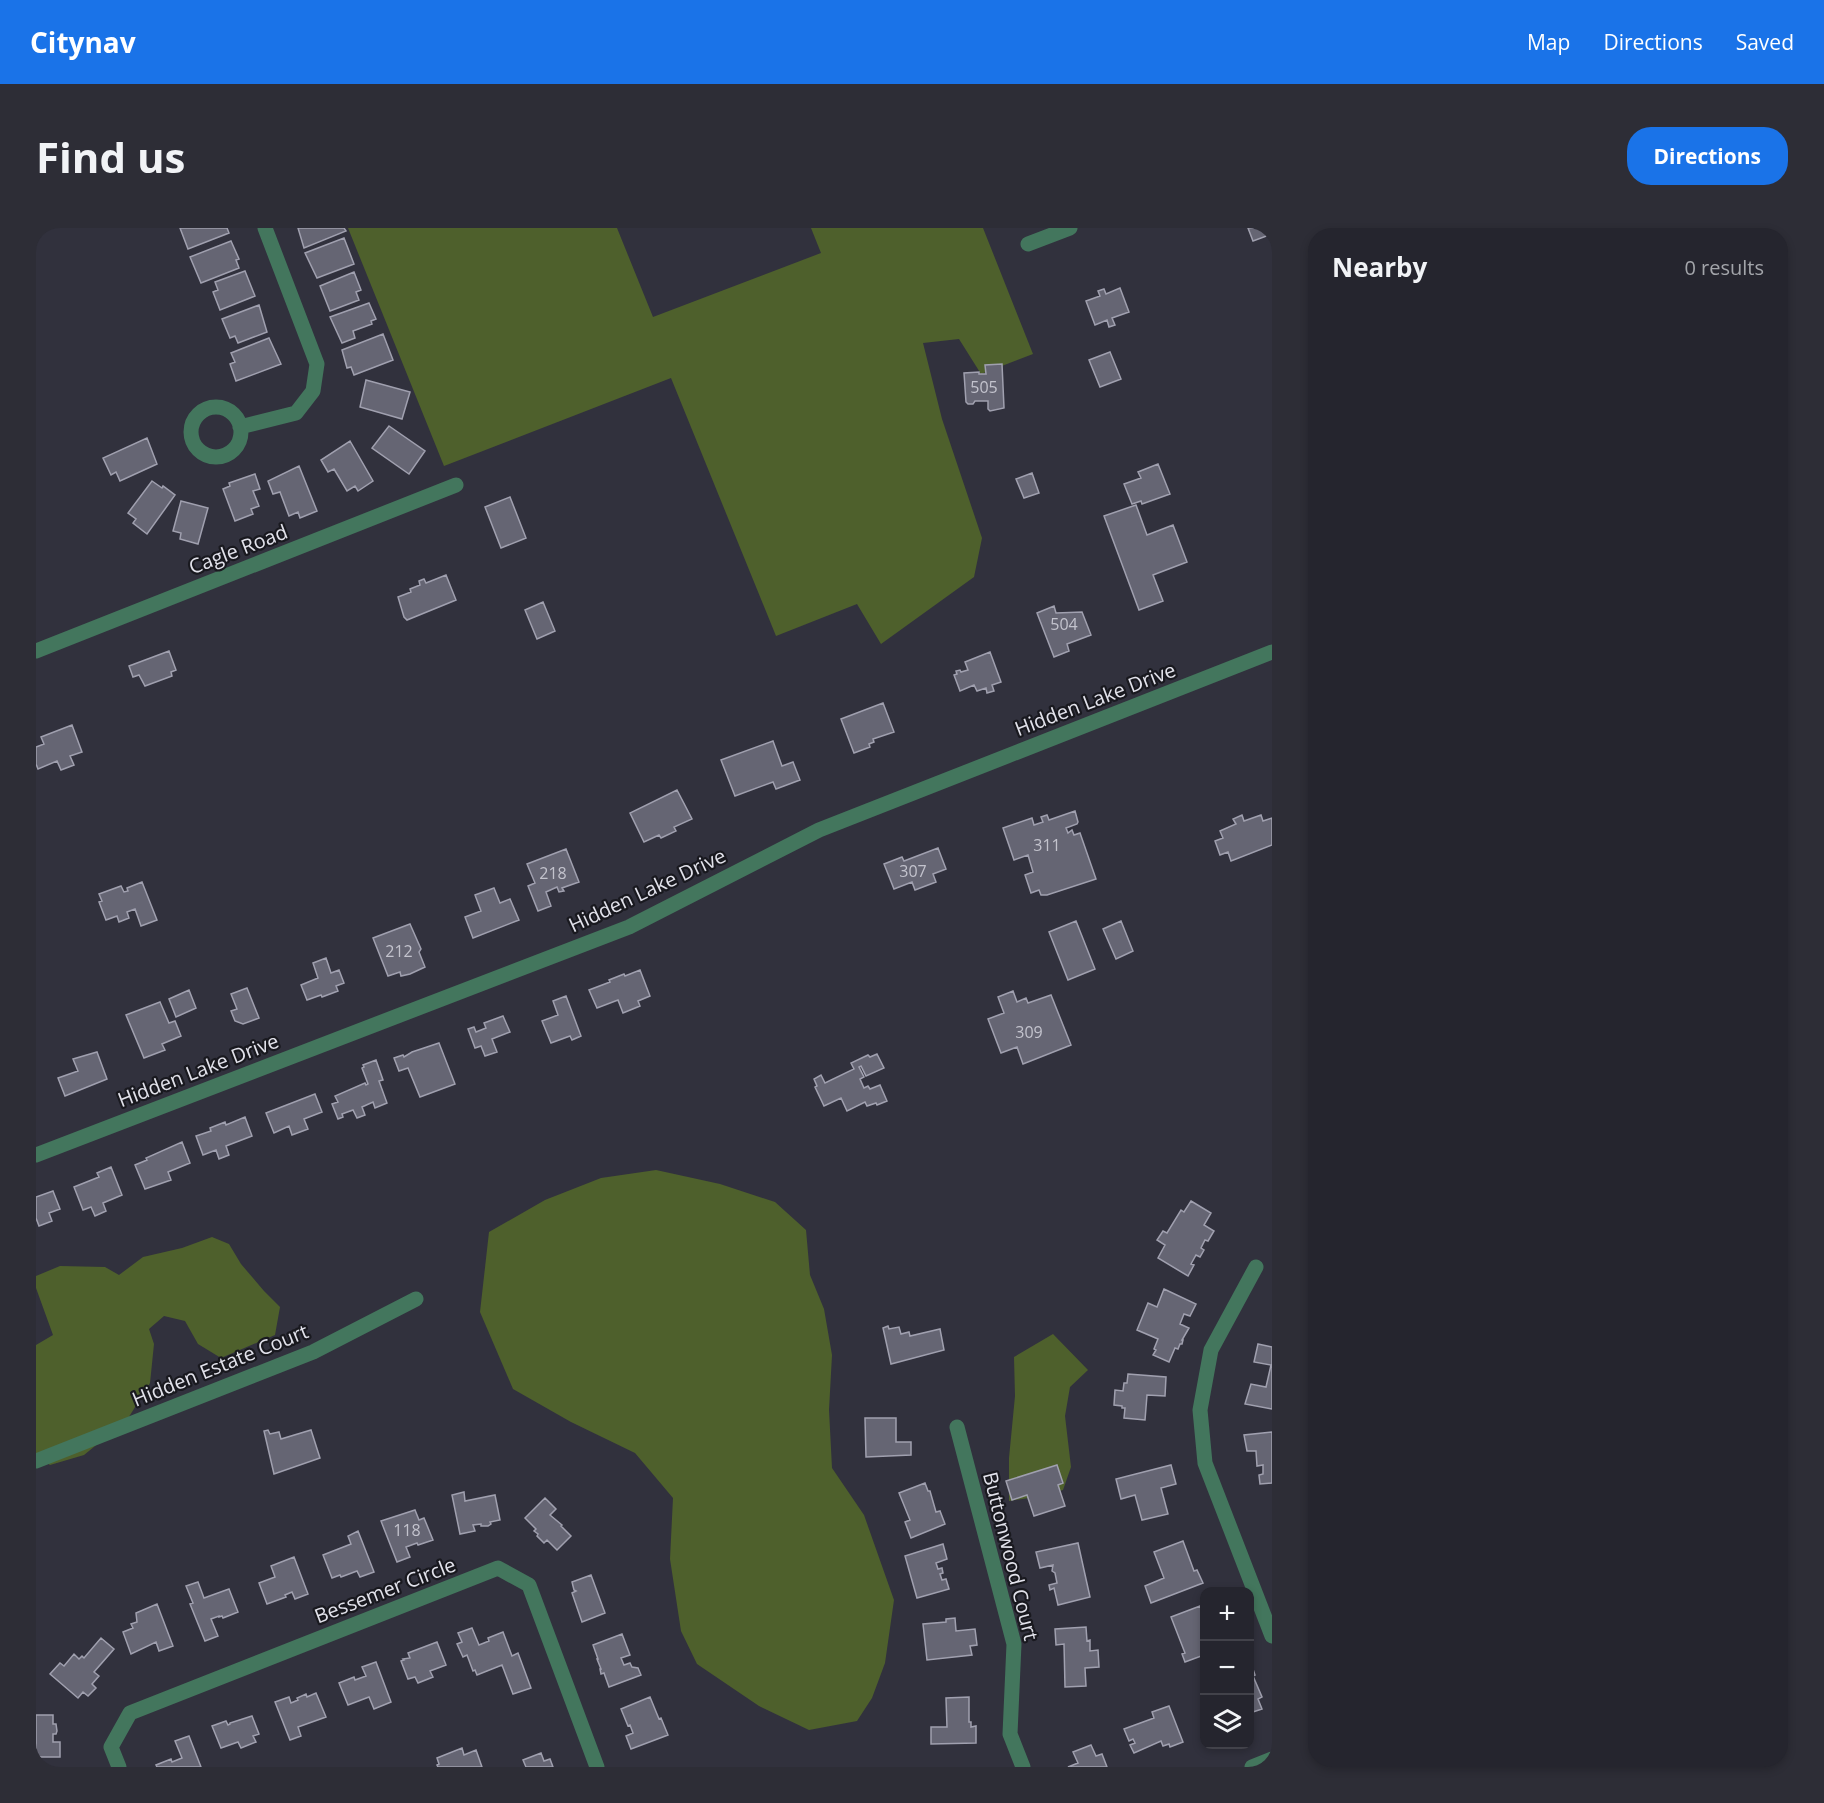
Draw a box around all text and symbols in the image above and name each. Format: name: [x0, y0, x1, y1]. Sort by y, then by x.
text: Citynav: [30, 23, 136, 61]
text: Map: [1527, 28, 1570, 56]
text: Directions: [1603, 28, 1703, 56]
text: Saved: [1736, 28, 1794, 56]
button: Directions: [1627, 127, 1788, 185]
text: Find us: [36, 128, 185, 185]
text: Nearby: [1332, 249, 1427, 285]
text: 0 results: [1684, 254, 1764, 281]
house number: 505: [970, 376, 998, 398]
street label: Cagle Road: [185, 518, 291, 580]
house number: 504: [1050, 613, 1078, 635]
street label: Hidden Lake Drive: [1011, 656, 1179, 742]
house number: 311: [1033, 834, 1061, 856]
street label: Hidden Lake Drive: [564, 842, 730, 938]
house number: 307: [899, 860, 927, 882]
house number: 218: [539, 862, 567, 884]
house number: 212: [385, 940, 413, 962]
house number: 309: [1015, 1021, 1043, 1043]
street label: Hidden Lake Drive: [114, 1027, 282, 1113]
street label: Hidden Estate Court: [128, 1317, 312, 1413]
street label: Buttonwood Court: [977, 1469, 1045, 1643]
house number: 118: [393, 1519, 421, 1541]
street label: Bessemer Circle: [310, 1551, 460, 1629]
map controls: [1200, 1587, 1254, 1749]
button: +: [1200, 1587, 1254, 1641]
button: −: [1200, 1641, 1254, 1695]
button: layers: [1200, 1695, 1254, 1749]

